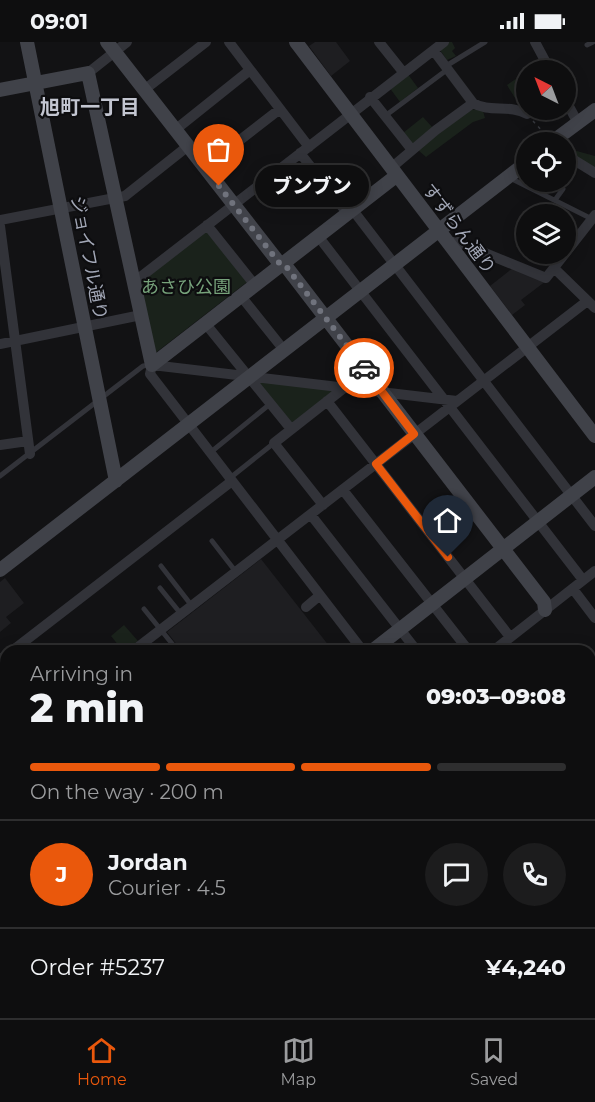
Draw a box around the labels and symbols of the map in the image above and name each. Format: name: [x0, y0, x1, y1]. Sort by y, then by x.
north arrow: [516, 60, 576, 120]
district label: 旭町一丁目: [40, 95, 140, 119]
pin: [193, 124, 244, 186]
callout: ブンブン: [255, 165, 369, 207]
street label: すずらん通り: [418, 179, 500, 279]
street label: ジョイフル通り: [66, 194, 112, 322]
park label: あさひ公園: [141, 276, 231, 298]
courier: [334, 338, 394, 398]
pin: [422, 495, 473, 557]

